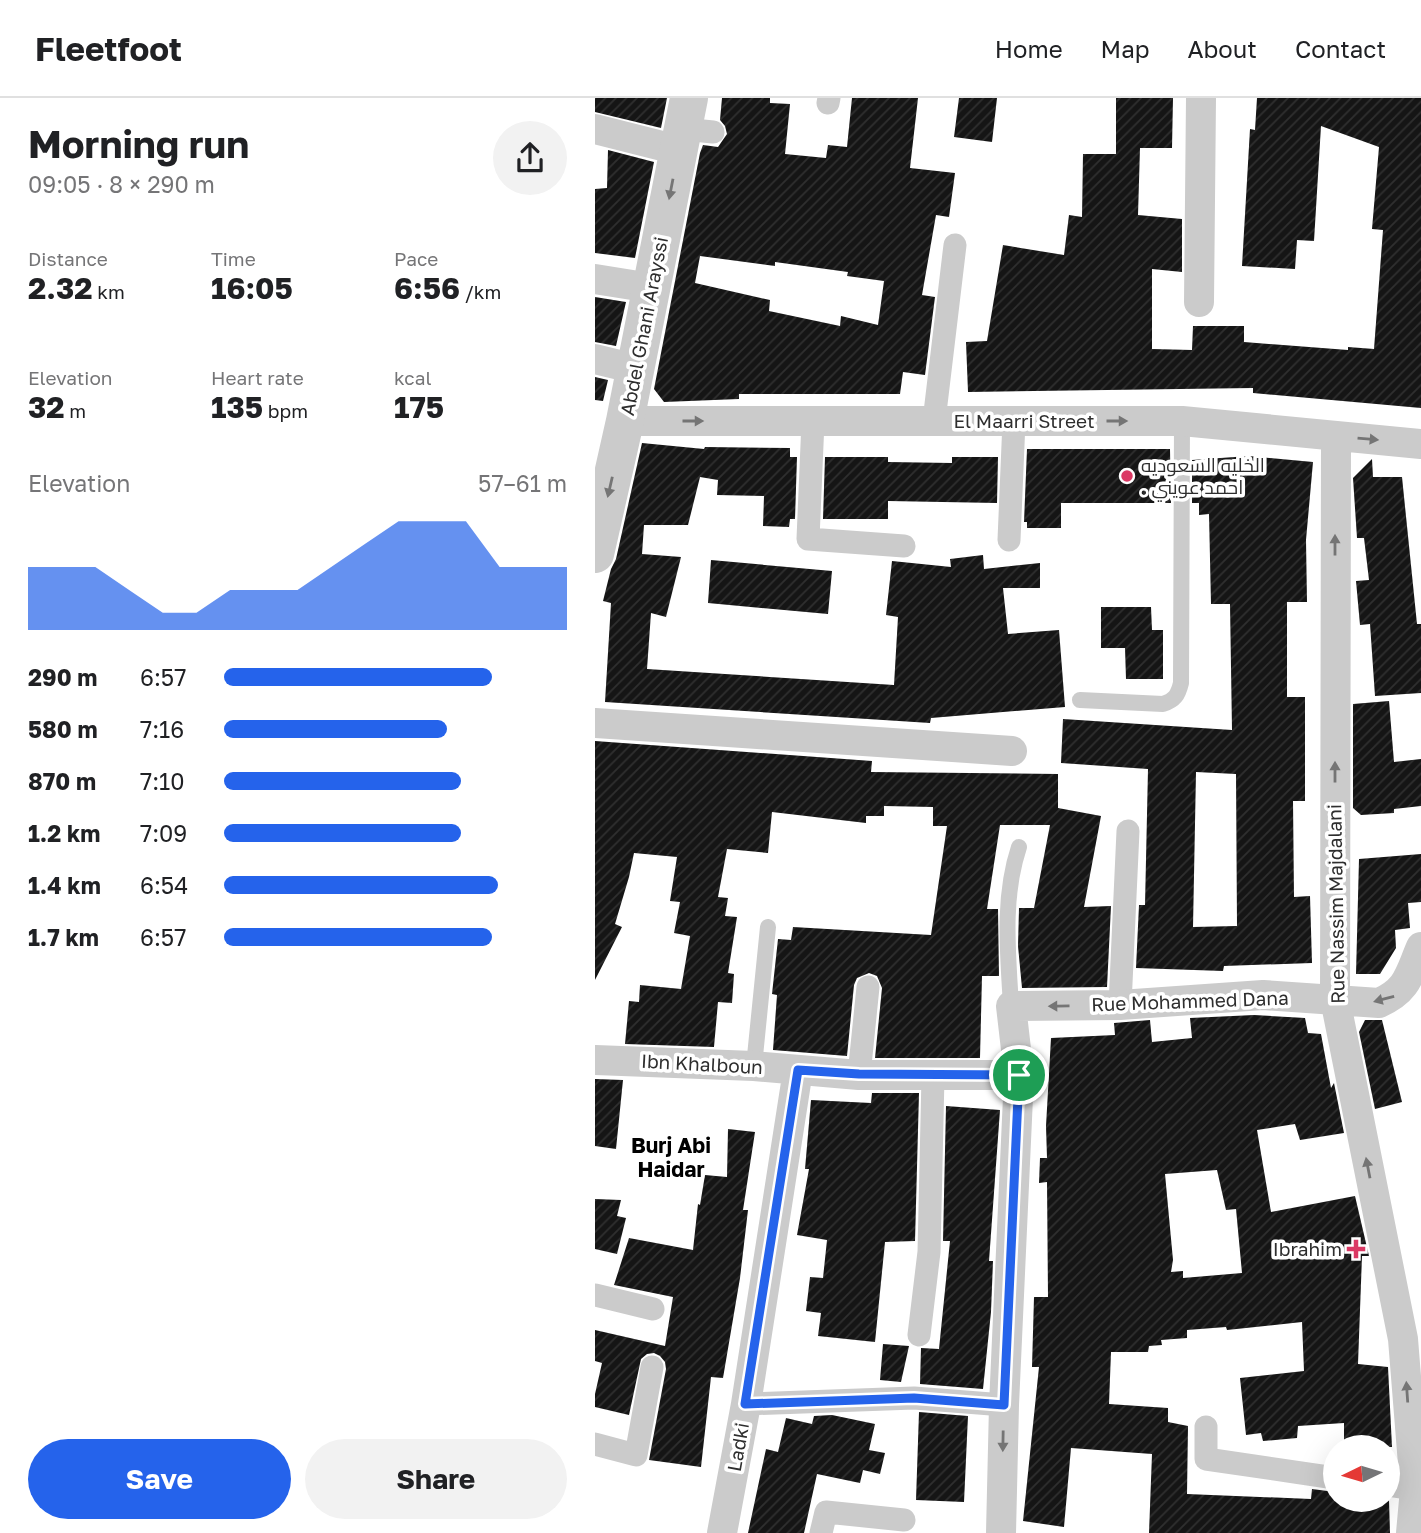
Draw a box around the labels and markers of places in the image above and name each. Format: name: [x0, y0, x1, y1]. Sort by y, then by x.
place label: الخليه السعوديه . احمد عويني: [1141, 453, 1265, 502]
marker: الخليه السعوديه . احمد عويني: [1119, 468, 1135, 484]
pin: [989, 1045, 1049, 1105]
place label: Ibrahim: [1273, 1237, 1342, 1260]
marker: Ibrahim: [1348, 1241, 1364, 1257]

